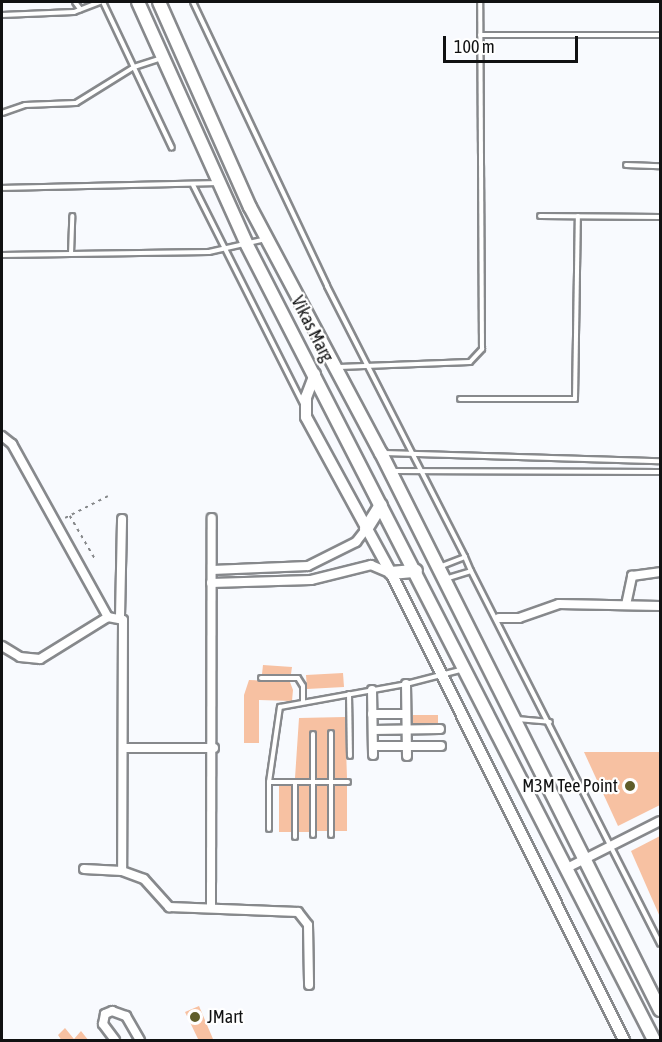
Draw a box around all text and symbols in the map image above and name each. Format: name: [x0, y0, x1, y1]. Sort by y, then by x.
scale bar: [446, 24, 581, 62]
text: 100 m: [454, 36, 495, 57]
street label: Vikas Marg: [286, 292, 338, 366]
place label: M3M Tee Point: [522, 775, 618, 797]
marker: M3M Tee Point: [623, 779, 637, 793]
place label: JMart: [207, 1006, 244, 1028]
marker: JMart: [188, 1010, 202, 1024]

